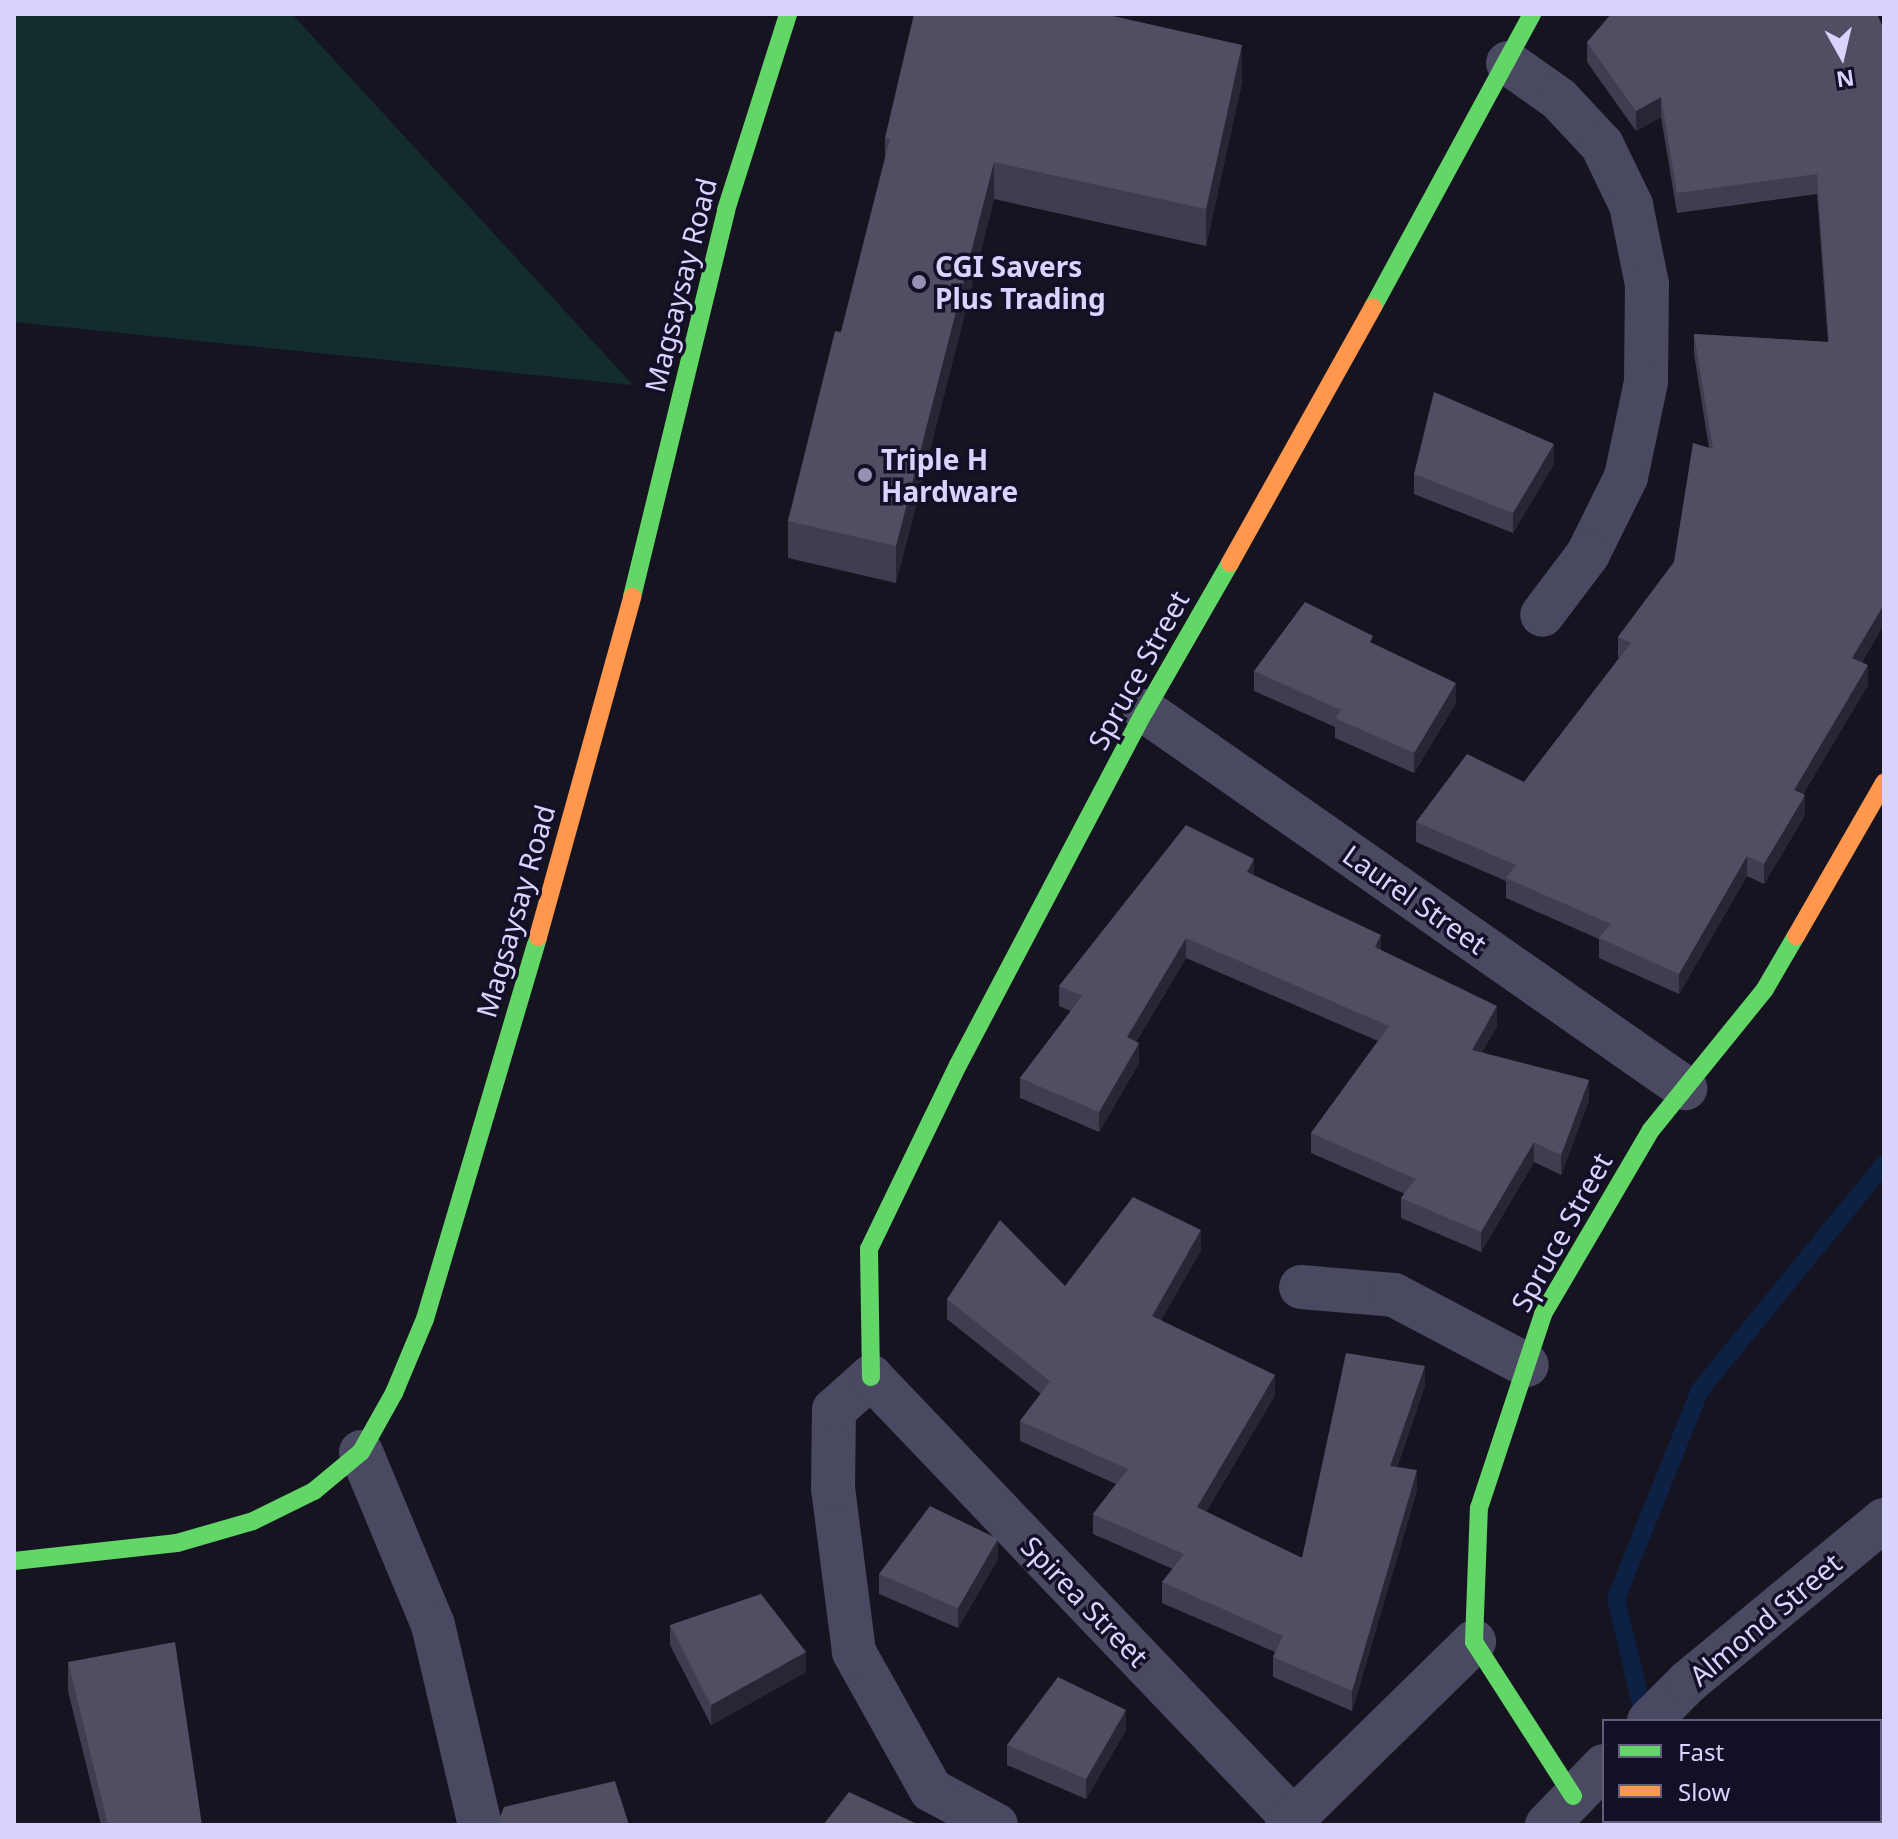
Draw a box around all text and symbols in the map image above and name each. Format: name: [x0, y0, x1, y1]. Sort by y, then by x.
north arrow: [1802, 16, 1882, 96]
text: N: [1834, 64, 1856, 96]
street label: Magsaysay Road: [637, 174, 723, 396]
place label: CGI Savers Plus Trading: [935, 249, 1106, 315]
marker: CGI Savers Plus Trading: [910, 273, 928, 291]
place label: Triple H Hardware: [881, 442, 1018, 508]
marker: Triple H Hardware: [856, 466, 874, 484]
street label: Spruce Street: [1081, 585, 1195, 755]
street label: Magsaysay Road: [469, 801, 561, 1021]
street label: Laurel Street: [1337, 837, 1493, 961]
street label: Spruce Street: [1504, 1147, 1618, 1317]
street label: Spirea Street: [1015, 1529, 1155, 1673]
street label: Almond Street: [1682, 1546, 1848, 1692]
legend: [1602, 1719, 1882, 1823]
text: Fast: [1678, 1735, 1724, 1768]
text: Slow: [1678, 1775, 1730, 1808]

